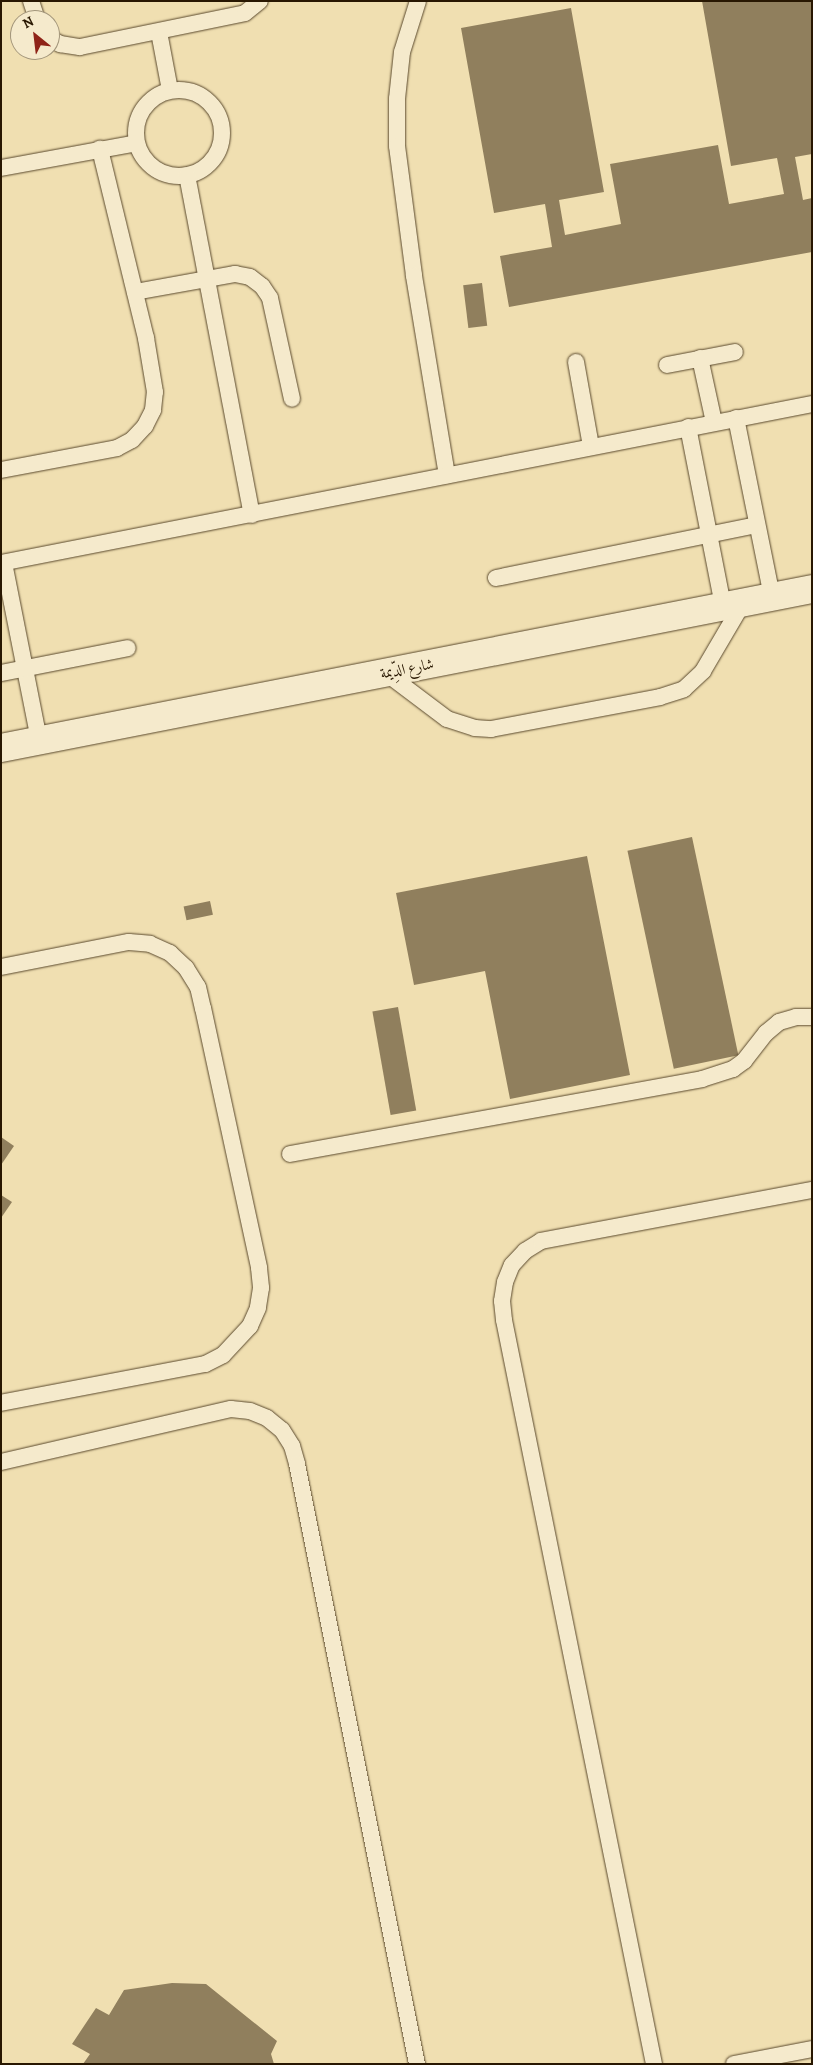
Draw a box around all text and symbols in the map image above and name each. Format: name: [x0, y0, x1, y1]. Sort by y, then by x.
north arrow: [10, 10, 60, 60]
text: N: [19, 12, 37, 33]
street label: شارع الدِّيمة: [379, 655, 435, 683]

